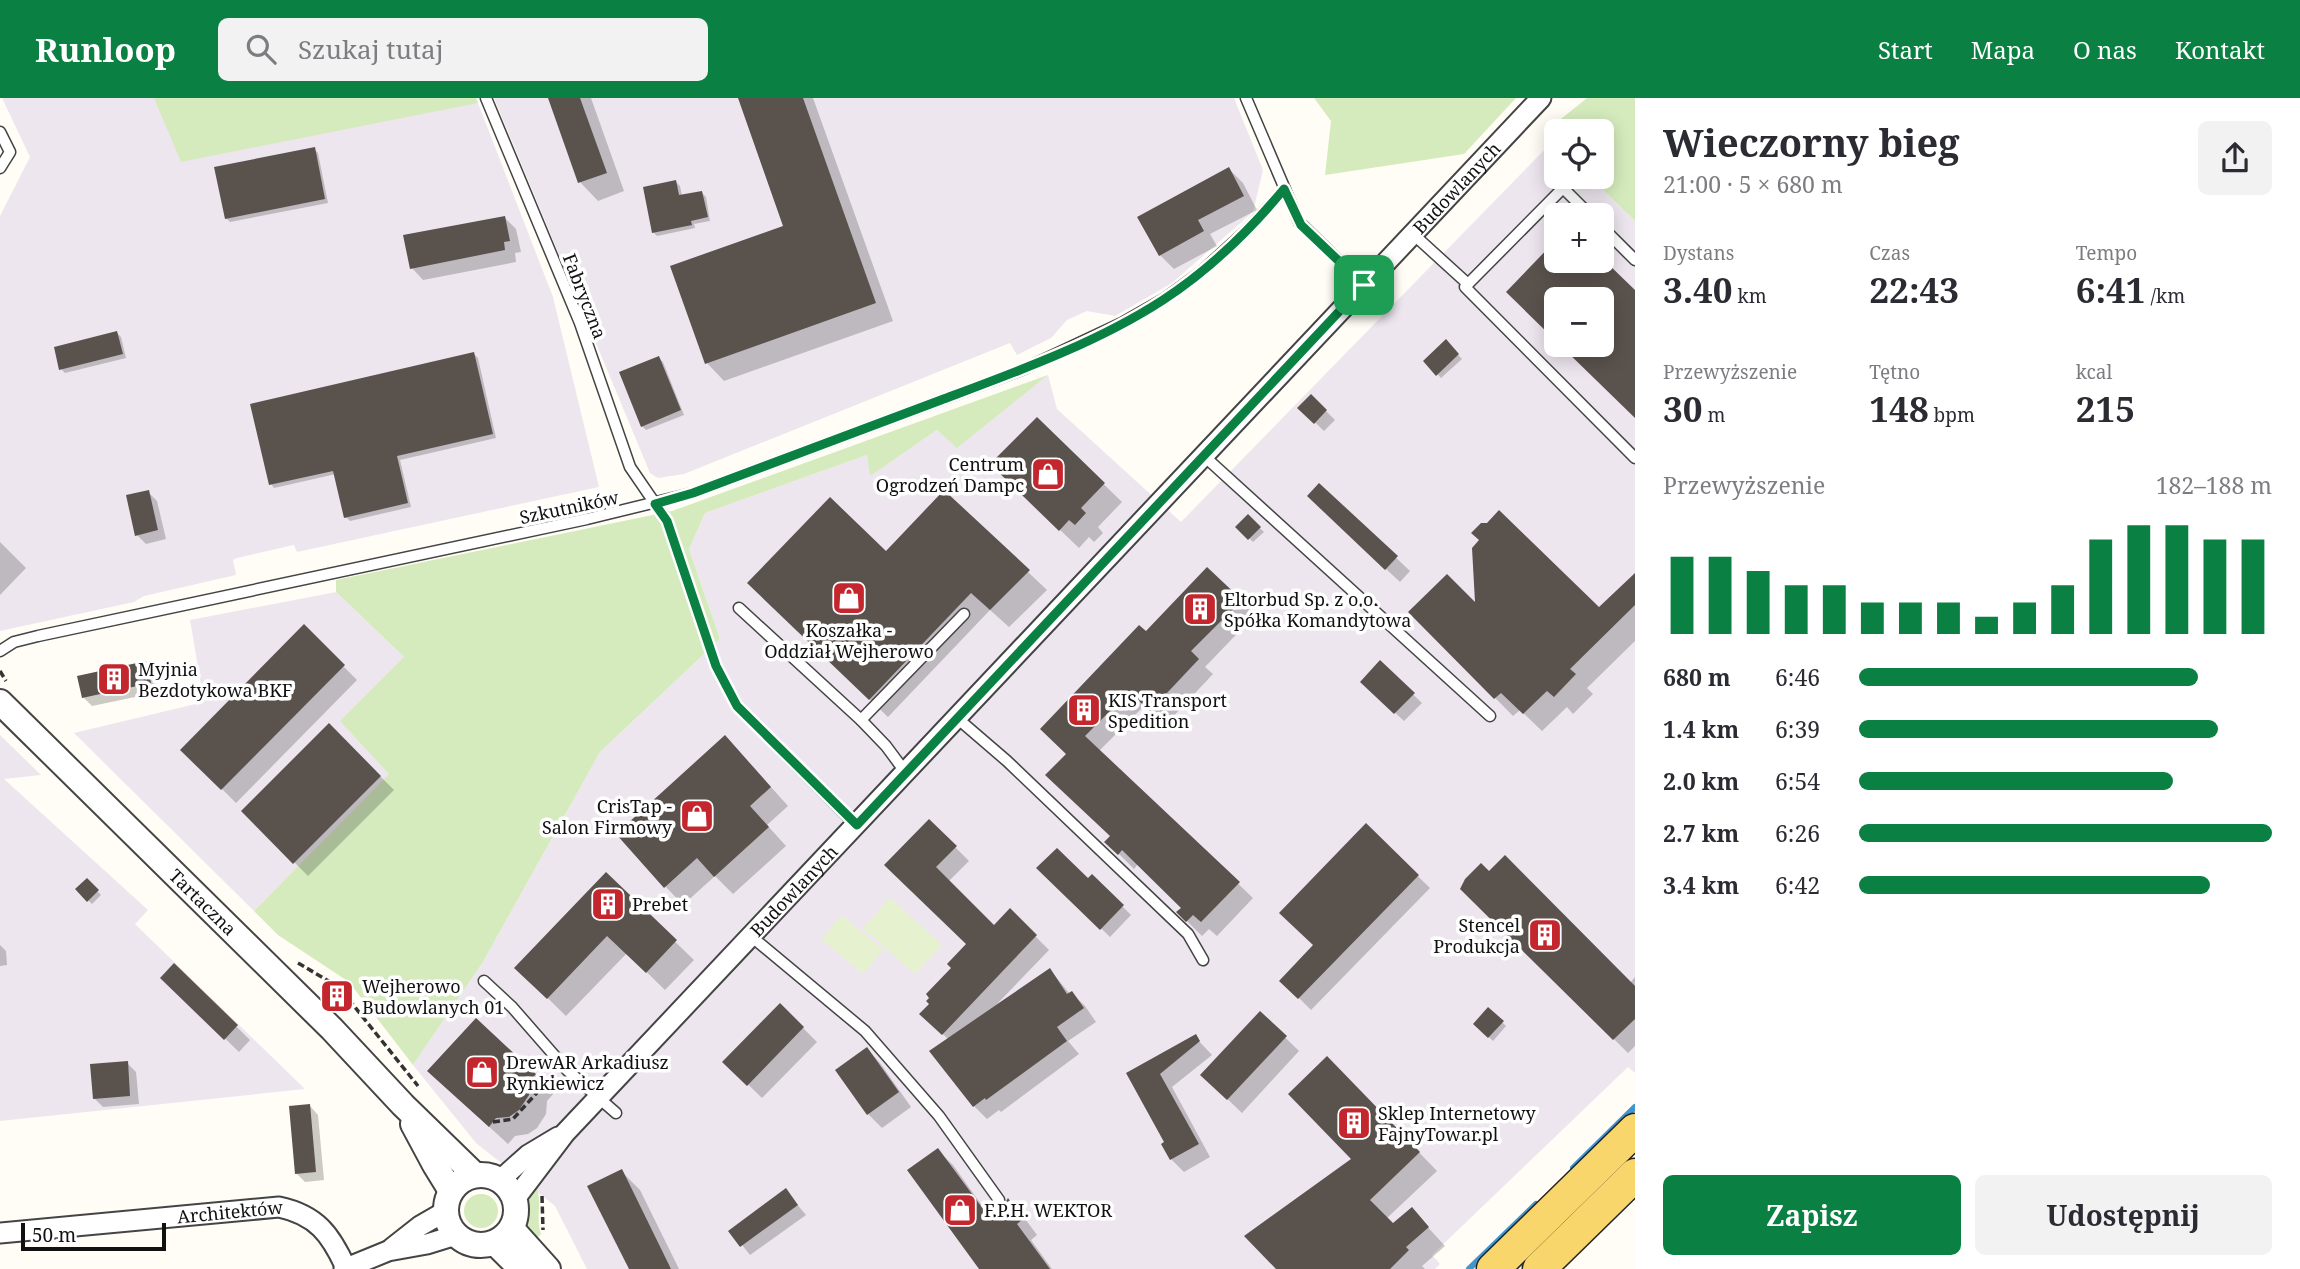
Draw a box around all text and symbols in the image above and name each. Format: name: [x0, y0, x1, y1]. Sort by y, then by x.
search box: [218, 18, 708, 81]
text: Runloop: [35, 27, 176, 72]
icon: search: [242, 30, 280, 68]
text: Szukaj tutaj: [298, 31, 444, 67]
text: Start: [1878, 33, 1933, 66]
text: Mapa: [1971, 33, 2035, 66]
text: O nas: [2073, 33, 2137, 66]
text: Kontakt: [2175, 33, 2265, 66]
text: Wieczorny bieg: [1663, 116, 1960, 168]
map controls: [1544, 119, 1614, 357]
button: locate: [1544, 119, 1614, 189]
button: share: [2198, 121, 2272, 195]
street label: Budowlanych: [1407, 137, 1505, 239]
text: 21:00 · 5 × 680 m: [1663, 168, 1843, 200]
button: +: [1544, 203, 1614, 273]
text: Dystans: [1663, 240, 1734, 266]
text: Czas: [1869, 240, 1910, 266]
text: Tempo: [2076, 240, 2137, 266]
street label: Fabryczna: [558, 250, 612, 342]
pin: [1334, 255, 1394, 315]
icon: arrive: [1345, 266, 1383, 304]
text: 3.40: [1663, 266, 1733, 313]
text: 22:43: [1869, 266, 1959, 313]
text: 6:41: [2076, 266, 2146, 313]
text: km: [1733, 283, 1767, 309]
text: /km: [2146, 283, 2185, 309]
button: −: [1544, 287, 1614, 357]
text: Przewyższenie: [1663, 359, 1797, 385]
text: Tętno: [1869, 359, 1920, 385]
text: kcal: [2076, 359, 2112, 385]
text: 30: [1663, 385, 1703, 432]
text: 148: [1869, 385, 1929, 432]
text: 215: [2076, 385, 2135, 432]
text: m: [1703, 402, 1725, 428]
text: bpm: [1929, 402, 1975, 428]
place label: Centrum Ogrodzeń Dampc: [876, 452, 1024, 497]
shop icon: Centrum Ogrodzeń Dampc: [1029, 455, 1067, 493]
text: Przewyższenie: [1663, 469, 1825, 501]
text: 182–188 m: [2156, 469, 2272, 501]
street label: Szkutników: [517, 485, 621, 529]
shop icon: Koszałka - Oddział Wejherowo: [830, 579, 868, 617]
place label: Eltorbud Sp. z o.o. Spółka Komandytowa: [1224, 587, 1411, 632]
building icon: Eltorbud Sp. z o.o. Spółka Komandytowa: [1181, 590, 1219, 628]
place label: Koszałka - Oddział Wejherowo: [764, 618, 934, 663]
place label: Myjnia Bezdotykowa BKF: [138, 657, 292, 702]
building icon: Myjnia Bezdotykowa BKF: [95, 660, 133, 698]
text: 680 m: [1663, 661, 1731, 693]
text: 6:46: [1775, 661, 1820, 693]
place label: KIS Transport Spedition: [1108, 688, 1227, 733]
building icon: KIS Transport Spedition: [1065, 691, 1103, 729]
text: 1.4 km: [1663, 713, 1739, 745]
text: 6:39: [1775, 713, 1820, 745]
text: 2.0 km: [1663, 765, 1739, 797]
text: 6:54: [1775, 765, 1820, 797]
place label: CrisTap - Salon Firmowy: [542, 794, 673, 839]
shop icon: CrisTap - Salon Firmowy: [678, 797, 716, 835]
text: 2.7 km: [1663, 817, 1739, 849]
text: 6:26: [1775, 817, 1820, 849]
street label: Budowlanych: [745, 840, 843, 942]
street label: Tartaczna: [164, 863, 242, 941]
text: 3.4 km: [1663, 869, 1739, 901]
text: 6:42: [1775, 869, 1820, 901]
building icon: Prebet: [589, 885, 627, 923]
place label: Prebet: [632, 892, 688, 916]
place label: Stencel Produkcja: [1433, 913, 1520, 958]
building icon: Stencel Produkcja: [1526, 916, 1564, 954]
place label: Wejherowo Budowlanych 01: [362, 974, 504, 1019]
building icon: Wejherowo Budowlanych 01: [318, 977, 356, 1015]
place label: DrewAR Arkadiusz Rynkiewicz: [506, 1050, 669, 1095]
shop icon: DrewAR Arkadiusz Rynkiewicz: [463, 1053, 501, 1091]
place label: Sklep Internetowy FajnyTowar.pl: [1378, 1101, 1536, 1146]
building icon: Sklep Internetowy FajnyTowar.pl: [1335, 1104, 1373, 1142]
button: Zapisz: [1663, 1175, 1961, 1255]
button: Udostępnij: [1975, 1175, 2272, 1255]
shop icon: F.P.H. WEKTOR: [941, 1191, 979, 1229]
street label: Architektów: [176, 1195, 284, 1228]
place label: F.P.H. WEKTOR: [984, 1198, 1112, 1222]
scale bar: [21, 1220, 166, 1252]
text: 50 m: [32, 1222, 76, 1248]

